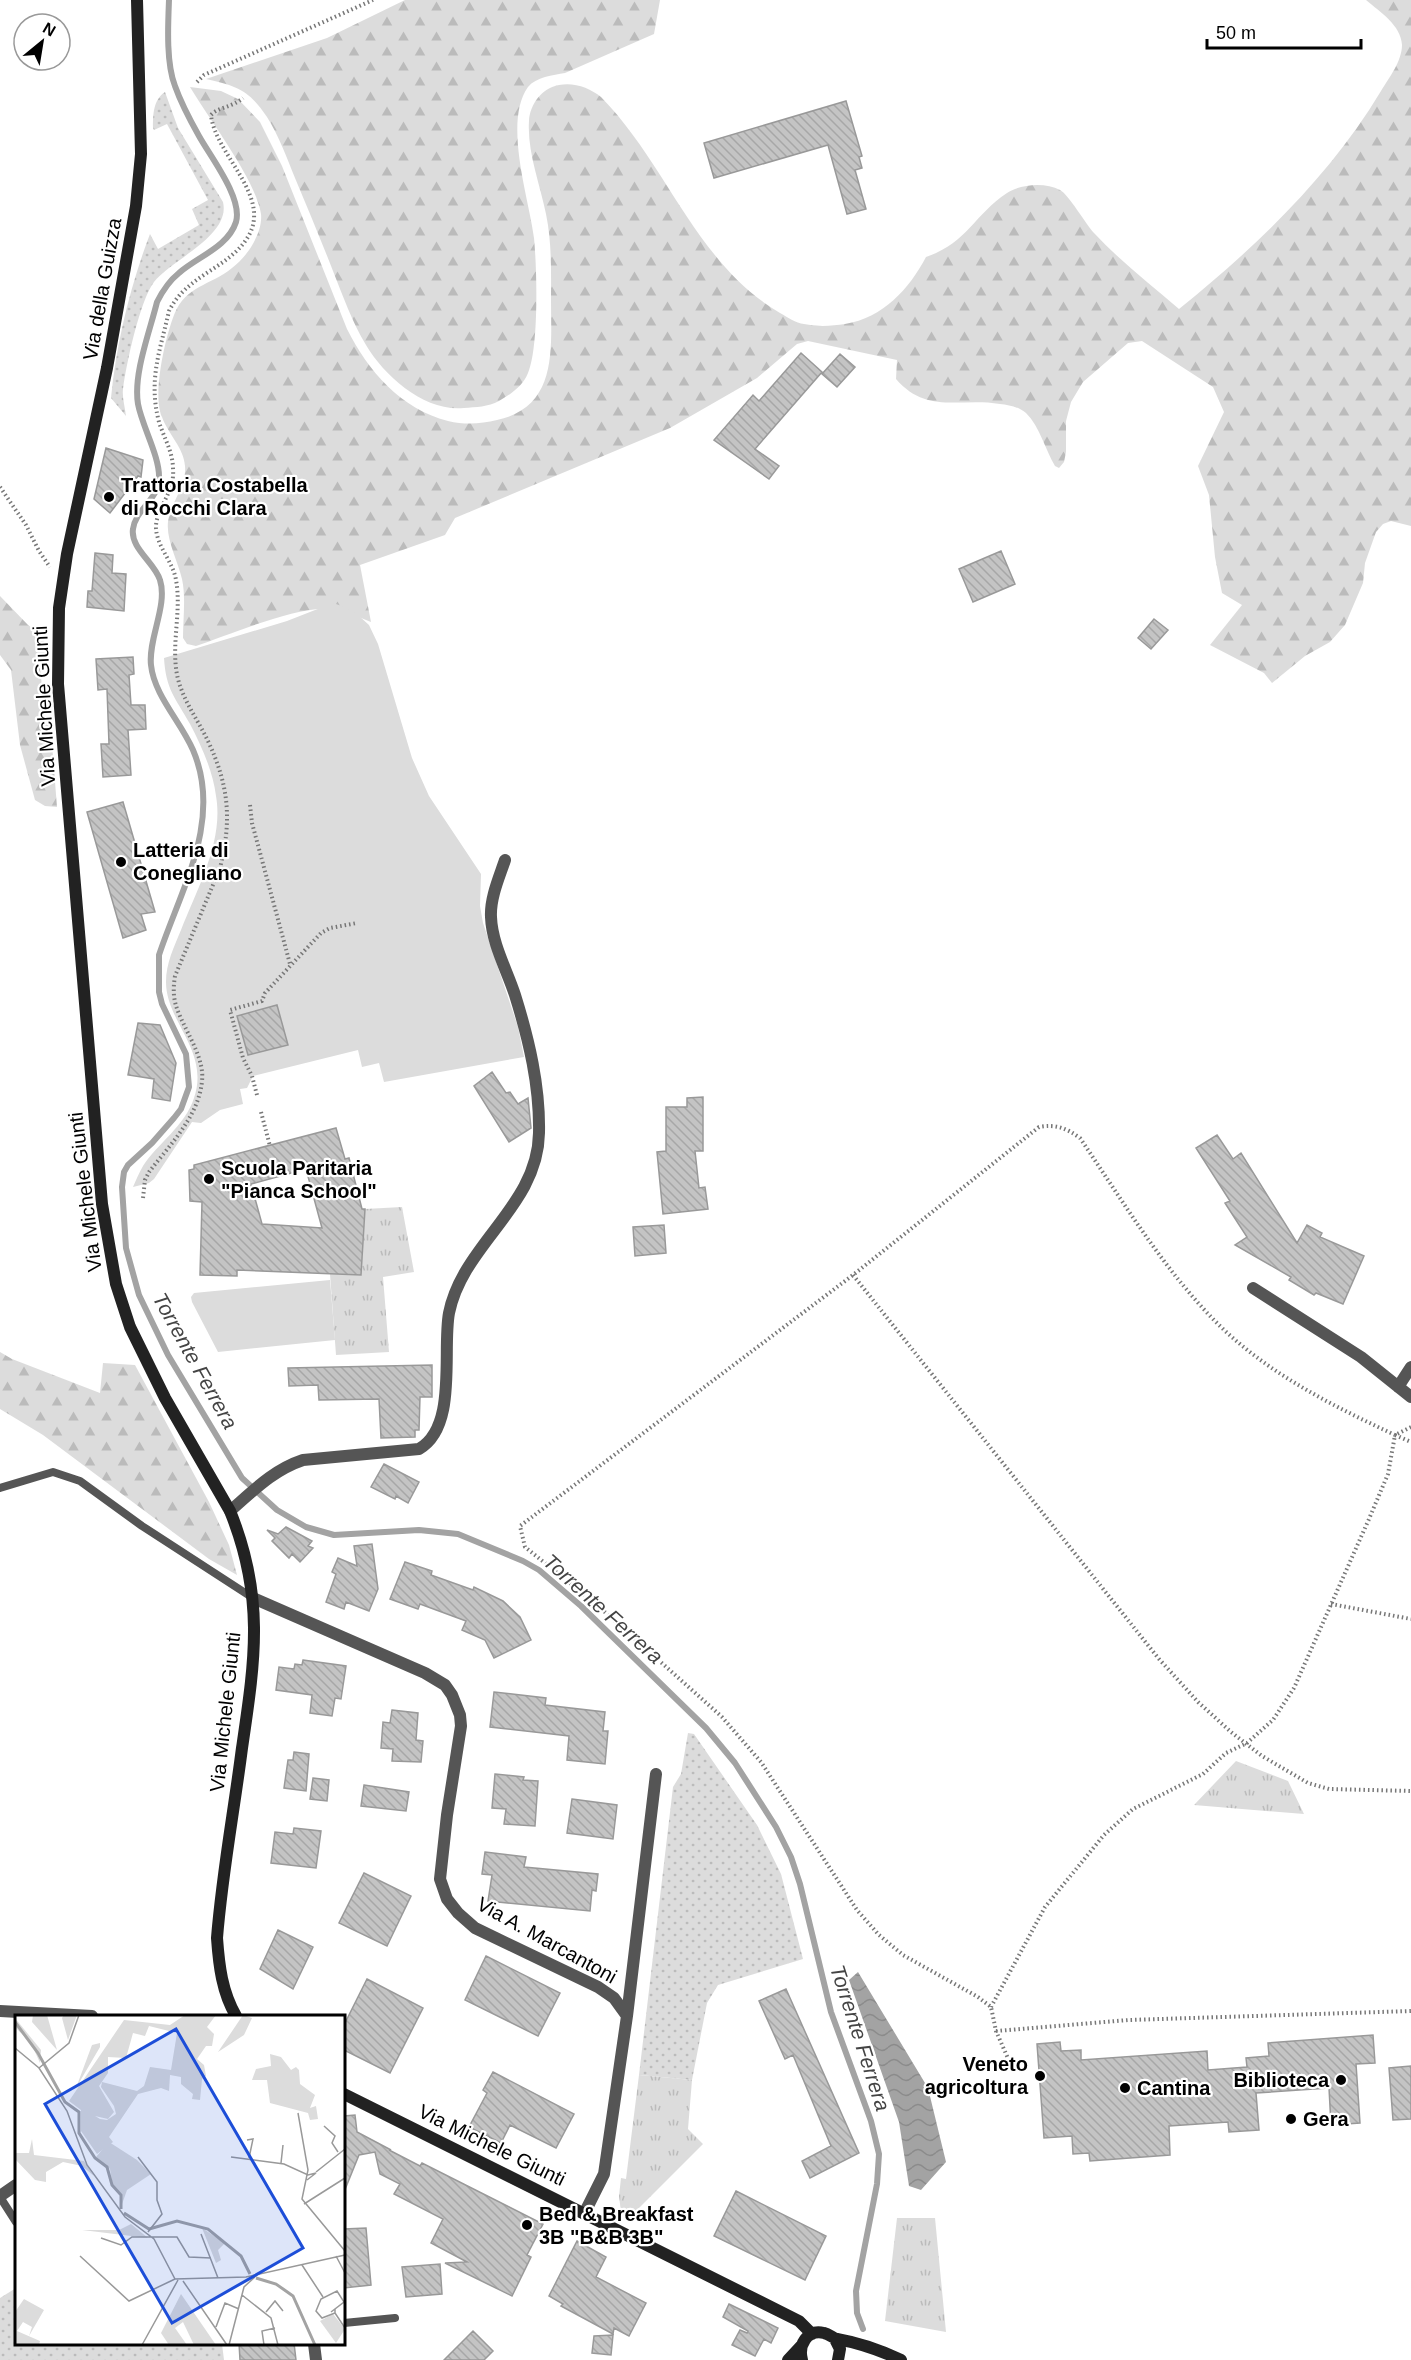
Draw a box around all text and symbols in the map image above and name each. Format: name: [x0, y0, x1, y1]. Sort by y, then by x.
north arrow: [12, 12, 72, 72]
scale bar: [1207, 12, 1362, 50]
text: N: [40, 19, 59, 40]
text: 50 m: [1216, 23, 1256, 43]
street label: Via della Guizza: [79, 215, 126, 362]
place label: Trattoria Costabella di Rocchi Clara: [121, 474, 309, 519]
marker: Trattoria Costabella di Rocchi Clara: [102, 490, 116, 504]
street label: Via Michele Giunti: [29, 625, 59, 787]
place label: Latteria di Conegliano: [133, 839, 242, 884]
marker: Latteria di Conegliano: [114, 855, 128, 869]
street label: Via Michele Giunti: [64, 1111, 106, 1273]
place label: Scuola Paritaria "Pianca School": [221, 1157, 377, 1202]
marker: Scuola Paritaria "Pianca School": [202, 1172, 216, 1186]
water label: Torrente Ferrera: [149, 1289, 242, 1433]
water label: Torrente Ferrera: [539, 1549, 668, 1668]
street label: Via Michele Giunti: [206, 1631, 244, 1793]
street label: Via A. Marcantoni: [473, 1892, 621, 1988]
water label: Torrente Ferrera: [826, 1962, 895, 2114]
inset map: [15, 2015, 345, 2345]
place label: Veneto agricoltura: [925, 2053, 1029, 2098]
marker: Veneto agricoltura: [1033, 2069, 1047, 2083]
place label: Biblioteca: [1233, 2069, 1330, 2091]
marker: Biblioteca: [1334, 2073, 1348, 2087]
place label: Cantina: [1137, 2077, 1211, 2099]
marker: Cantina: [1118, 2081, 1132, 2095]
street label: Via Michele Giunti: [415, 2100, 569, 2190]
place label: Gera: [1303, 2108, 1349, 2130]
marker: Gera: [1284, 2112, 1298, 2126]
place label: Bed & Breakfast 3B "B&B 3B": [539, 2203, 694, 2248]
marker: Bed & Breakfast 3B "B&B 3B": [520, 2218, 534, 2232]

